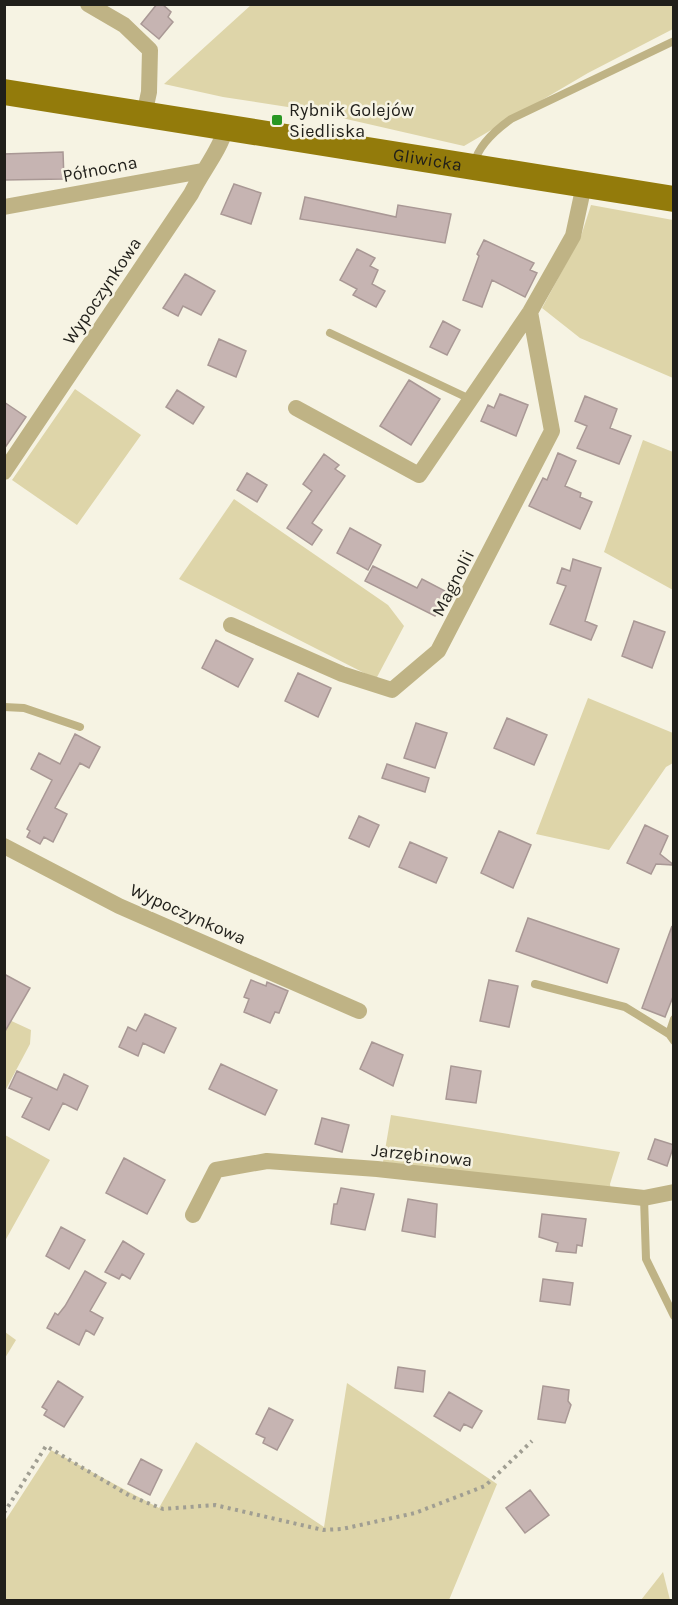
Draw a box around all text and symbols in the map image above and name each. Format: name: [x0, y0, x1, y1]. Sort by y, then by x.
place label: Rybnik Golejów Siedliska: [289, 99, 414, 142]
marker: Rybnik Golejów Siedliska: [270, 113, 284, 127]
street label: Gliwicka: [391, 143, 464, 176]
street label: Północna: [61, 151, 139, 187]
street label: Wypoczynkowa: [58, 233, 146, 349]
street label: Magnolii: [427, 546, 479, 620]
street label: Wypoczynkowa: [127, 879, 249, 949]
street label: Jarzębinowa: [371, 1139, 473, 1171]

